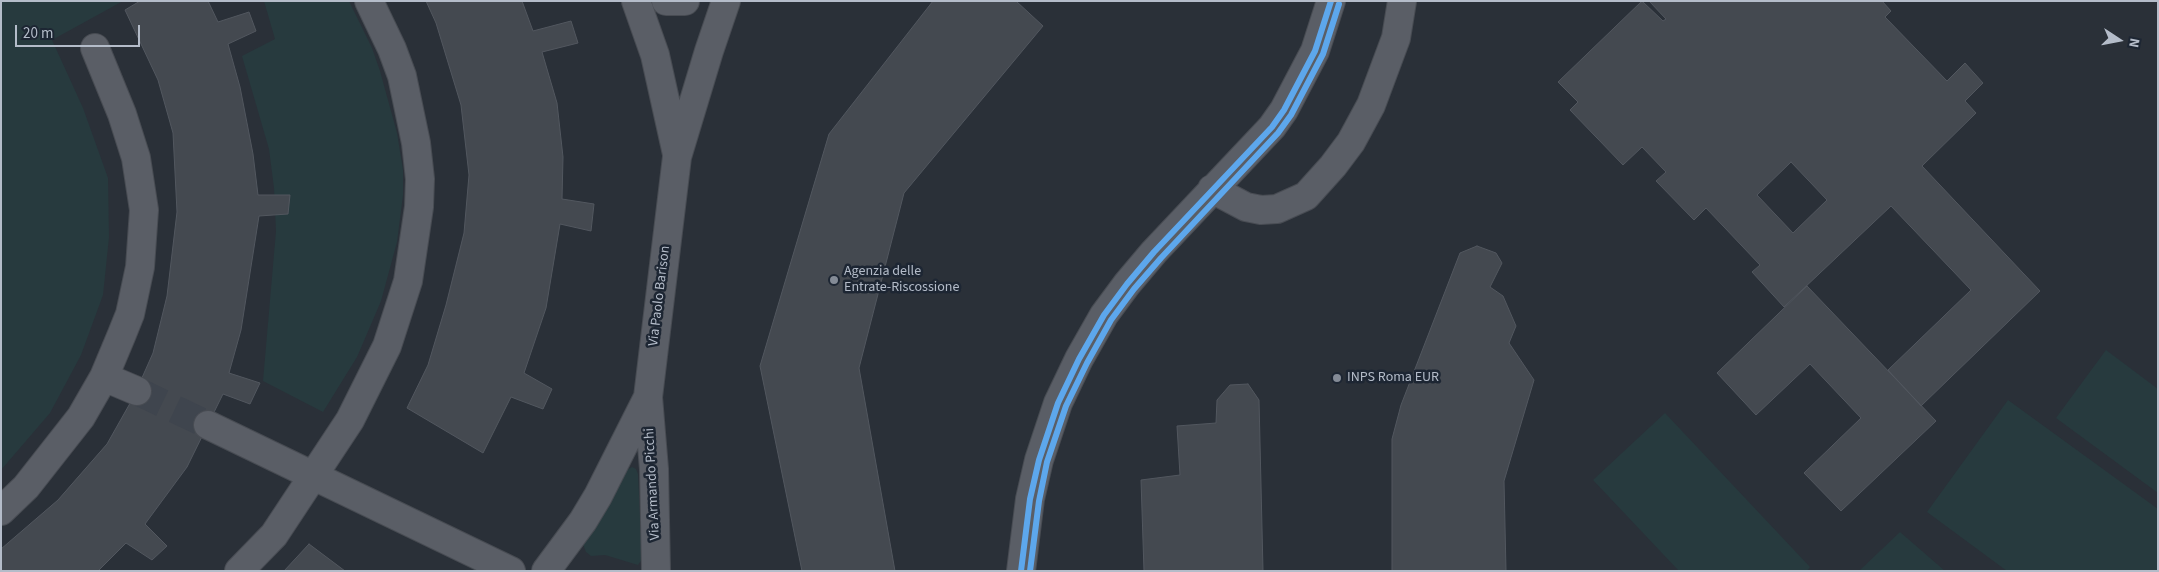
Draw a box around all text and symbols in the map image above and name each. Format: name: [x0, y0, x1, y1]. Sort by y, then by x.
scale bar: [18, 15, 142, 47]
north arrow: [2094, 15, 2144, 65]
text: 20 m: [23, 23, 53, 44]
text: N: [2123, 36, 2144, 49]
street label: Via Paolo Barison: [645, 245, 675, 347]
place label: Agenzia delle Entrate-Riscossione: [844, 264, 959, 296]
marker: Agenzia delle Entrate-Riscossione: [828, 274, 840, 286]
place label: INPS Roma EUR: [1347, 370, 1439, 386]
marker: INPS Roma EUR: [1331, 372, 1343, 384]
street label: Via Armando Picchi: [642, 427, 664, 541]

